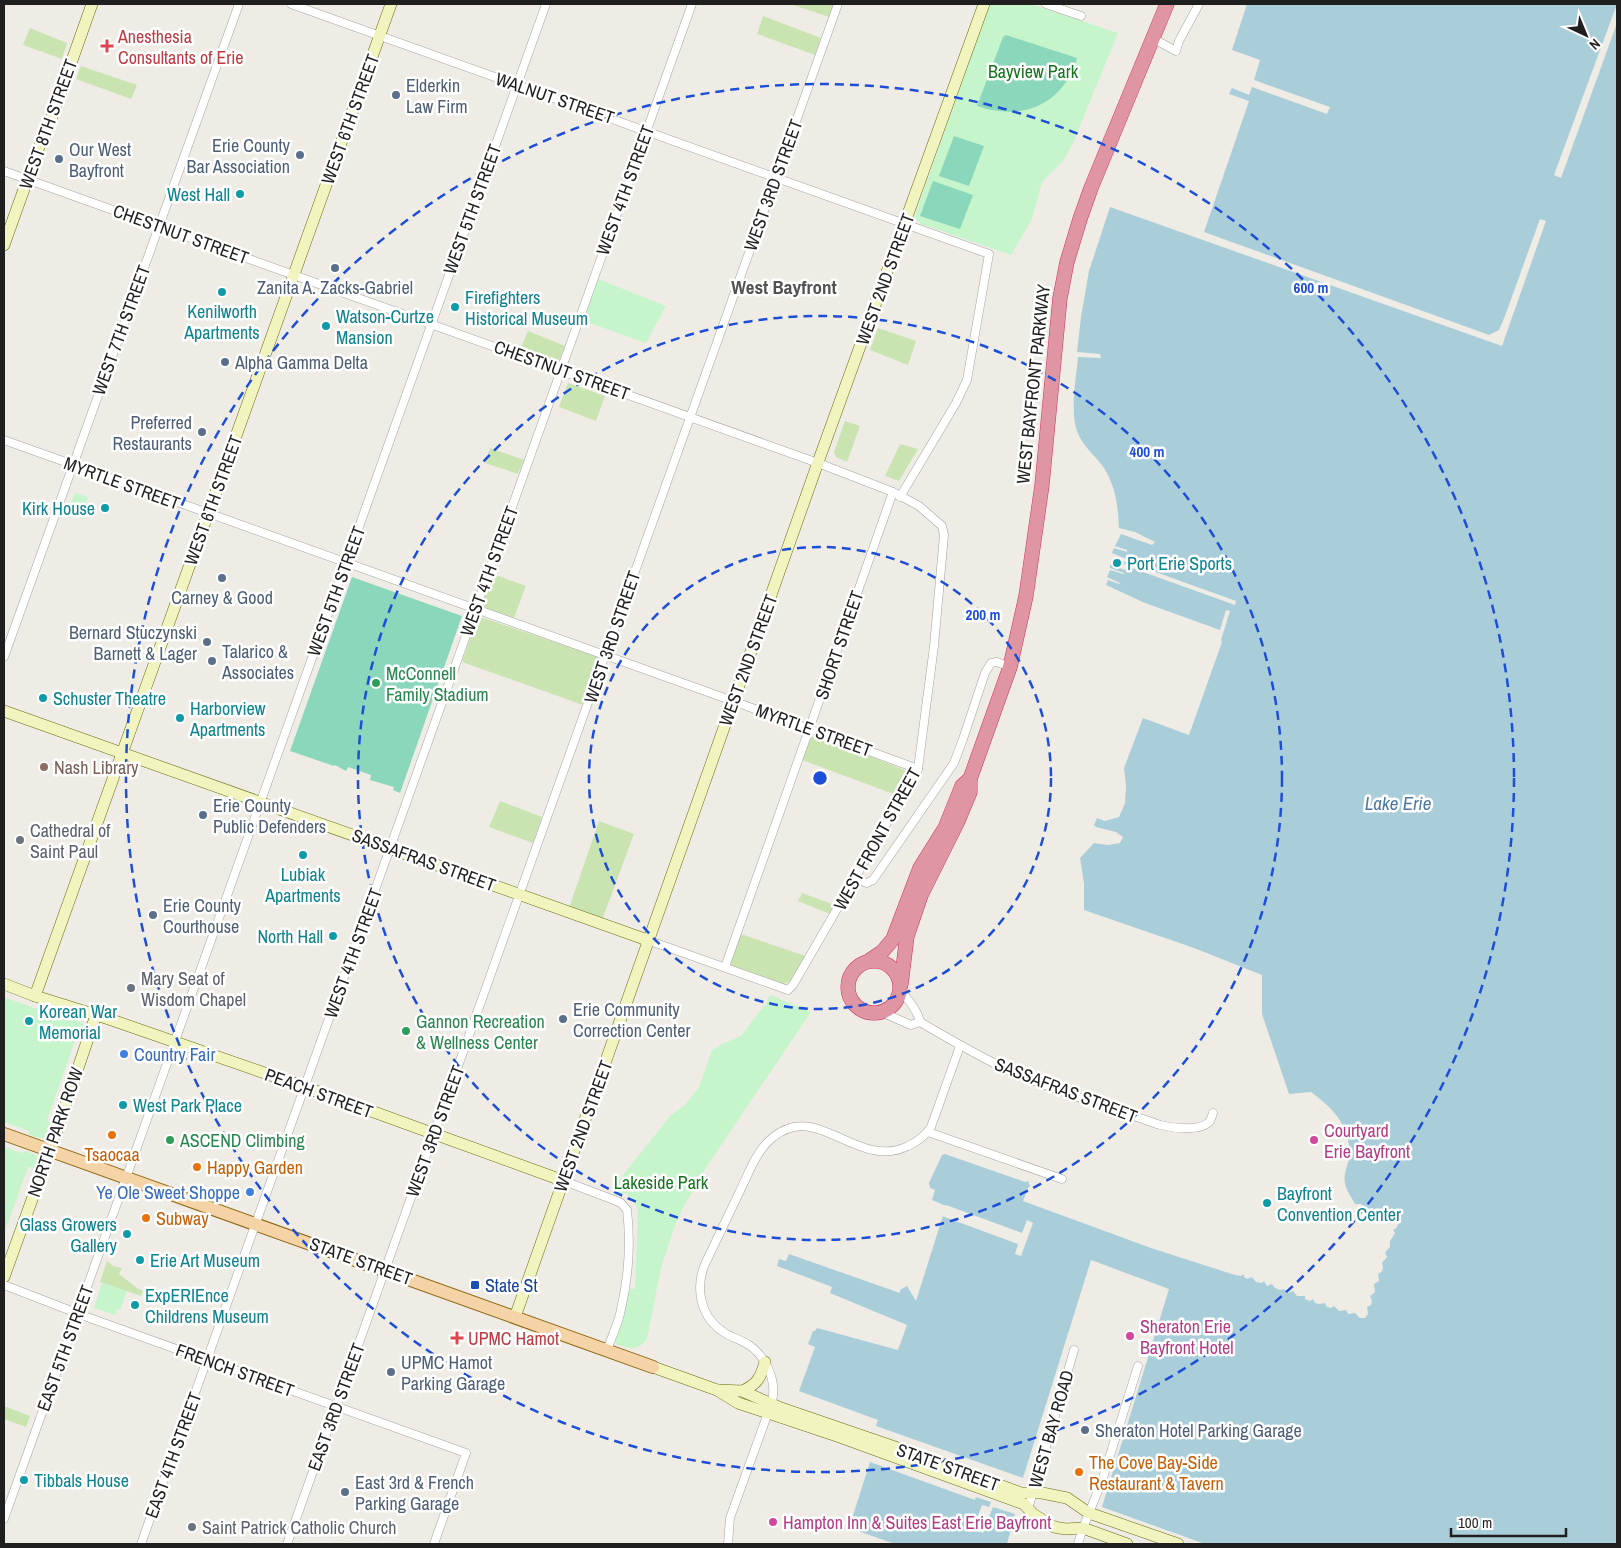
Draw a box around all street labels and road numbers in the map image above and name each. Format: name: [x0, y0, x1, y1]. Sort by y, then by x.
street label: WEST 6TH STREET: [315, 50, 385, 188]
street label: WEST 8TH STREET: [13, 55, 83, 193]
street label: WALNUT STREET: [492, 66, 618, 130]
street label: WEST 3RD STREET: [738, 116, 808, 254]
street label: WEST 4TH STREET: [590, 121, 660, 259]
street label: WEST 5TH STREET: [437, 140, 507, 278]
street label: CHESTNUT STREET: [110, 198, 252, 270]
street label: WEST 2ND STREET: [850, 210, 920, 348]
street label: WEST 7TH STREET: [86, 261, 156, 399]
street label: WEST BAYFRONT PARKWAY: [1010, 283, 1056, 485]
street label: CHESTNUT STREET: [491, 334, 633, 406]
street label: WEST 6TH STREET: [178, 431, 248, 569]
street label: MYRTLE STREET: [60, 450, 184, 516]
street label: WEST 4TH STREET: [454, 502, 524, 640]
street label: WEST 5TH STREET: [301, 522, 371, 660]
street label: WEST 3RD STREET: [578, 568, 646, 706]
street label: SHORT STREET: [809, 587, 869, 703]
street label: WEST 2ND STREET: [713, 591, 783, 729]
street label: MYRTLE STREET: [752, 697, 876, 763]
street label: WEST FRONT STREET: [827, 763, 927, 915]
street label: SASSAFRAS STREET: [349, 822, 499, 898]
street label: WEST 4TH STREET: [318, 884, 388, 1022]
street label: SASSAFRAS STREET: [991, 1051, 1141, 1129]
street label: WEST 2ND STREET: [548, 1057, 618, 1195]
street label: PEACH STREET: [262, 1062, 376, 1124]
street label: WEST 3RD STREET: [400, 1062, 470, 1200]
street label: NORTH PARK ROW: [21, 1064, 89, 1200]
street label: STATE STREET: [306, 1231, 416, 1291]
street label: EAST 5TH STREET: [31, 1281, 99, 1415]
street label: FRENCH STREET: [173, 1337, 297, 1403]
street label: EAST 3RD STREET: [301, 1340, 371, 1474]
street label: WEST BAY ROAD: [1022, 1367, 1080, 1491]
street label: EAST 4TH STREET: [139, 1388, 207, 1522]
street label: STATE STREET: [893, 1437, 1003, 1497]

